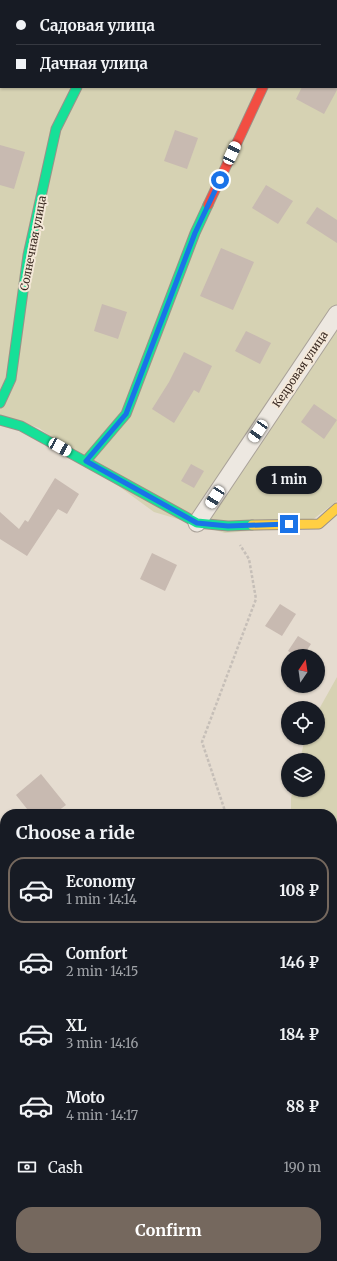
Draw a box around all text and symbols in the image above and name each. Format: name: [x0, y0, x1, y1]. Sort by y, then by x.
text: Садовая улица: [40, 16, 155, 35]
text: Дачная улица: [40, 54, 148, 73]
car: [221, 140, 243, 166]
route start: [211, 171, 229, 189]
street label: Солнечная улица: [17, 194, 49, 292]
street label: Кедровая улица: [269, 328, 331, 410]
car: [246, 418, 270, 444]
car: [47, 436, 73, 458]
callout: 1 min: [256, 466, 322, 494]
text: 1 min: [271, 471, 307, 488]
car: [203, 484, 227, 510]
route end: [280, 515, 298, 533]
north arrow: [281, 649, 325, 693]
map controls: [281, 649, 325, 797]
button: locate: [281, 701, 325, 745]
button: layers: [281, 753, 325, 797]
text: Choose a ride: [16, 821, 135, 844]
icon: car: [18, 872, 54, 908]
text: Economy: [66, 872, 135, 891]
text: 108 ₽: [279, 881, 319, 900]
text: 1 min · 14:14: [66, 891, 137, 908]
icon: car: [18, 944, 54, 980]
text: Comfort: [66, 944, 127, 963]
text: 146 ₽: [280, 953, 319, 972]
text: 2 min · 14:15: [66, 963, 138, 980]
icon: car: [18, 1016, 54, 1052]
text: XL: [66, 1016, 87, 1035]
text: 184 ₽: [279, 1025, 319, 1044]
text: 3 min · 14:16: [66, 1035, 138, 1052]
icon: car: [18, 1088, 54, 1124]
text: Moto: [66, 1088, 105, 1107]
text: 88 ₽: [286, 1097, 319, 1116]
text: 4 min · 14:17: [66, 1107, 138, 1124]
icon: cash: [16, 1156, 38, 1178]
text: Cash: [48, 1158, 83, 1177]
text: 190 m: [284, 1159, 321, 1176]
button: Confirm: [16, 1207, 321, 1253]

